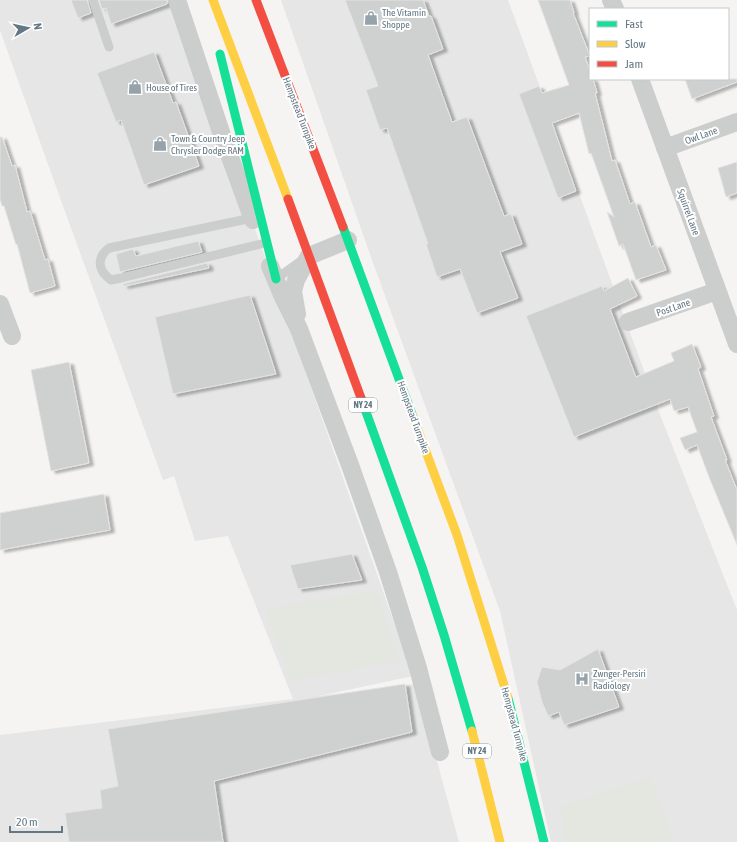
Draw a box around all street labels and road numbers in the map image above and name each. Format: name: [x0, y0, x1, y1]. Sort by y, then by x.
street label: Hempstead Turnpike: [281, 76, 318, 151]
street label: Owl Lane: [683, 124, 719, 146]
street label: Squirrel Lane: [675, 188, 702, 237]
street label: Post Lane: [655, 296, 692, 318]
street label: Hempstead Turnpike: [395, 379, 432, 455]
road number: NY 24: [349, 398, 377, 412]
street label: Hempstead Turnpike: [499, 686, 530, 763]
road number: NY 24: [463, 744, 491, 758]

